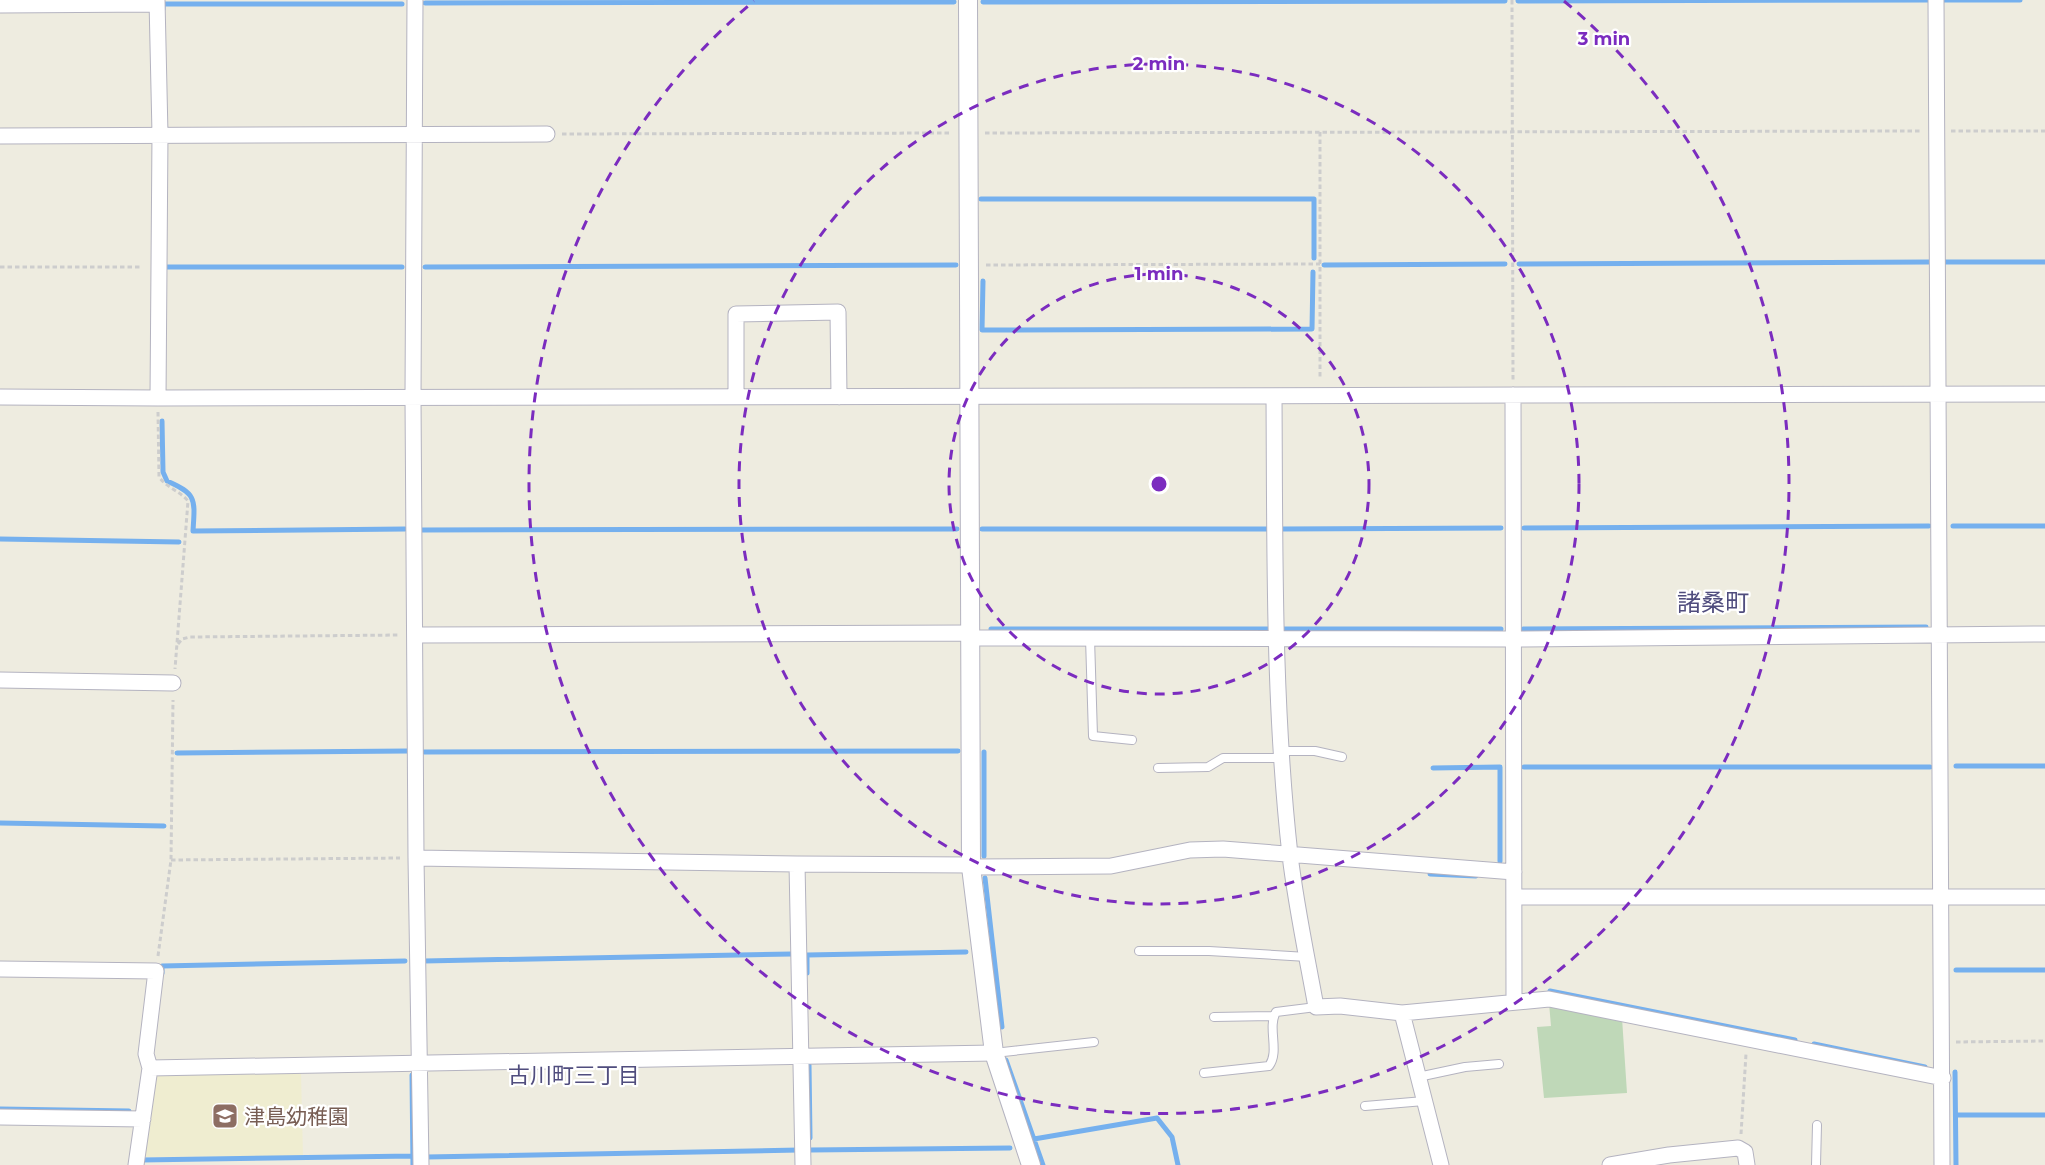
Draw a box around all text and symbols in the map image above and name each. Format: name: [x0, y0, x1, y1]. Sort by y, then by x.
text: 3 min: [1577, 28, 1630, 50]
text: 2 min: [1133, 53, 1185, 75]
text: 1 min: [1135, 263, 1183, 285]
centre of rings: [1149, 474, 1169, 494]
district label: 諸桑町: [1677, 588, 1749, 617]
district label: 古川町三丁目: [508, 1062, 640, 1089]
school or university icon: 津島幼稚園: [210, 1101, 240, 1131]
place label: 津島幼稚園: [244, 1104, 349, 1129]

